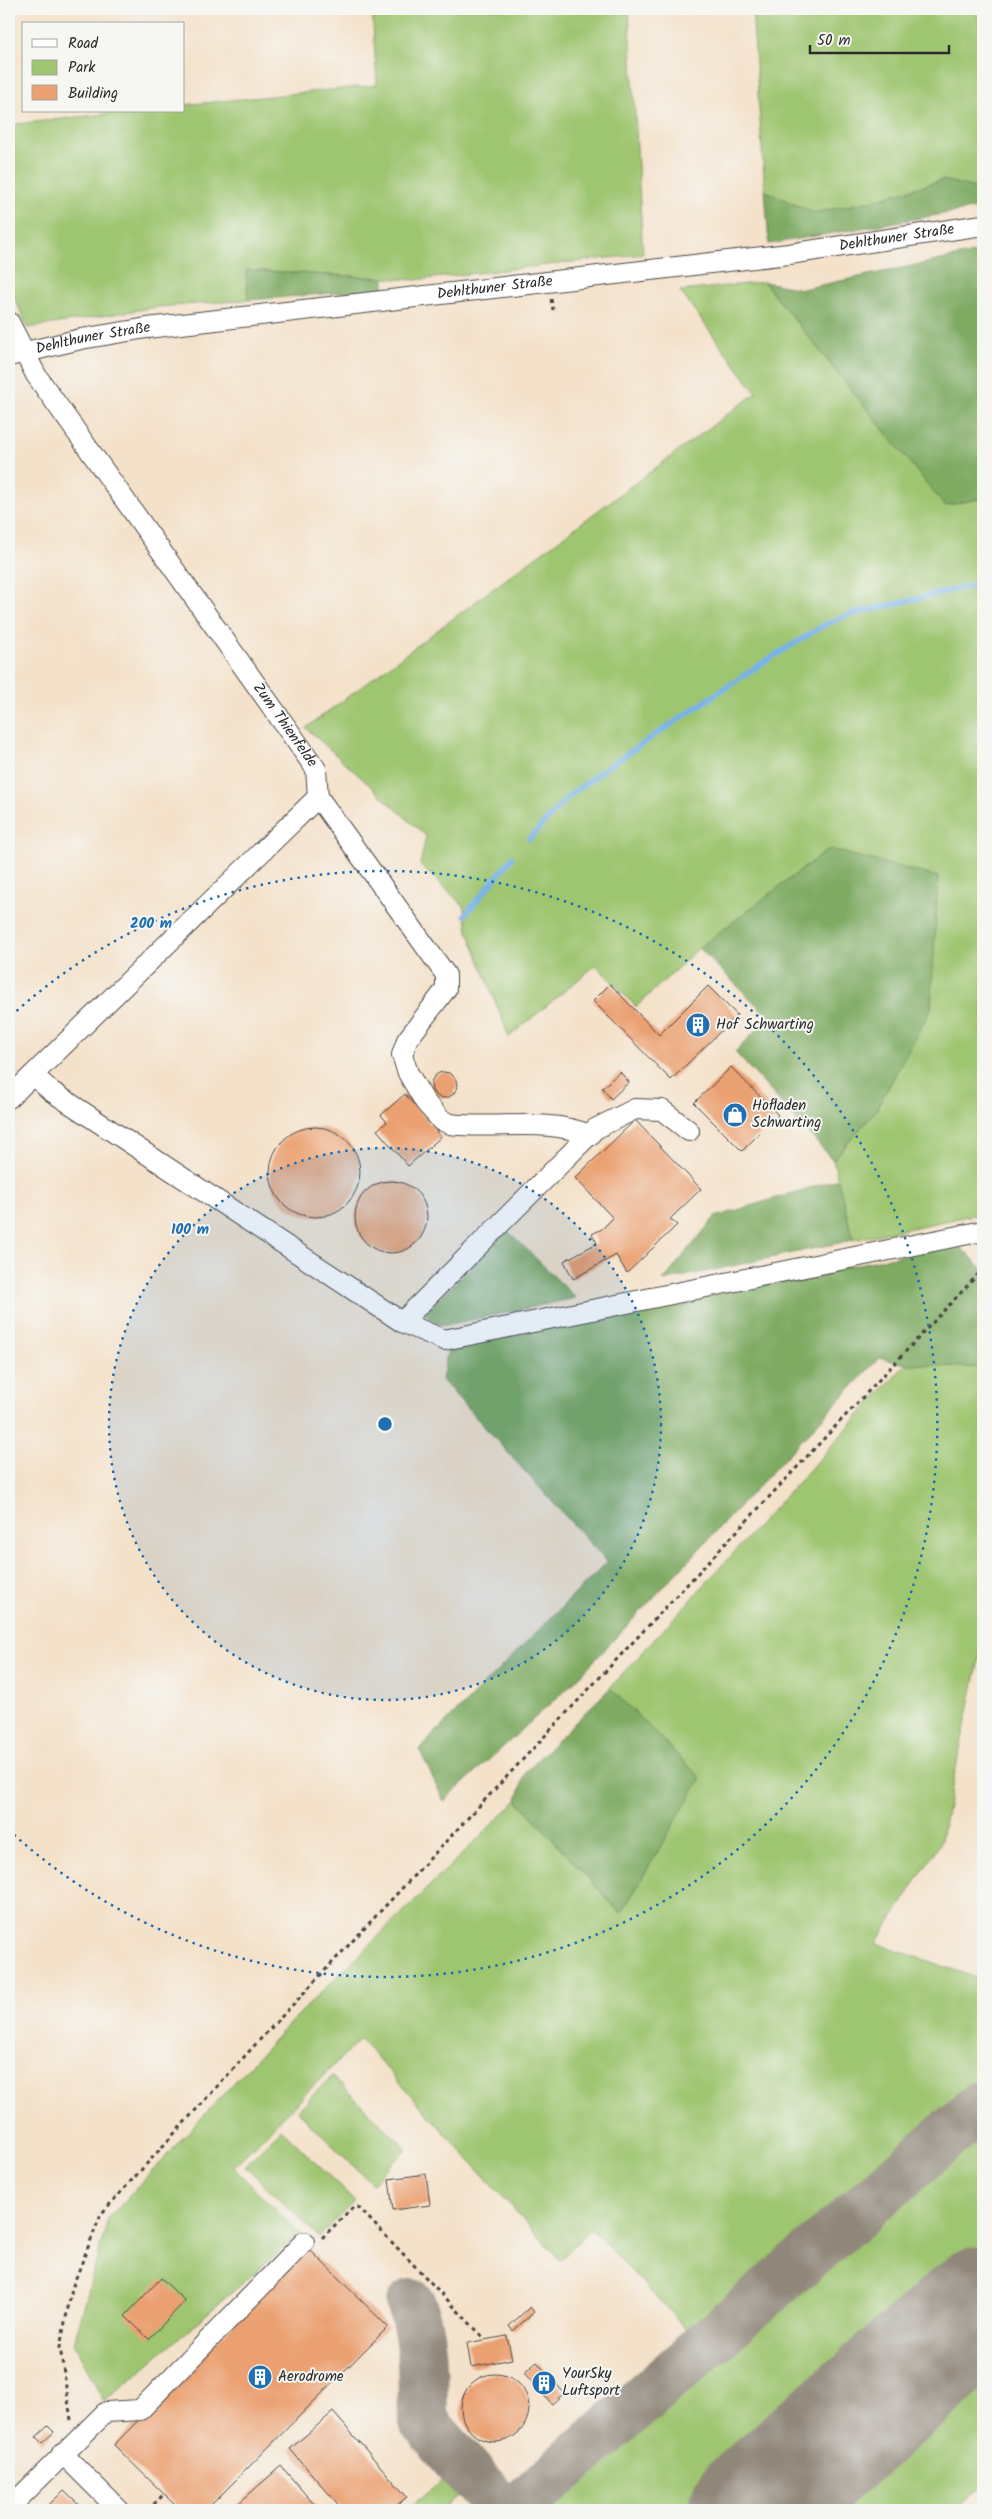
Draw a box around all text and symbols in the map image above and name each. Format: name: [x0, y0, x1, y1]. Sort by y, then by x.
legend: [22, 22, 185, 112]
scale bar: [810, 22, 948, 54]
text: 50 m: [817, 29, 851, 53]
text: Road: [68, 32, 99, 56]
text: Park: [68, 56, 96, 80]
text: Building: [68, 82, 118, 106]
street label: Dehlthuner Straße: [837, 217, 956, 258]
street label: Dehlthuner Straße: [436, 269, 554, 306]
street label: Dehlthuner Straße: [33, 316, 152, 361]
street label: Zum Thienfelde: [246, 678, 323, 773]
text: 200 m: [130, 912, 172, 936]
building icon: Hof Schwarting: [685, 1012, 711, 1038]
place label: Hof Schwarting: [716, 1013, 814, 1037]
place label: Hofladen Schwarting: [752, 1094, 821, 1135]
shop icon: Hofladen Schwarting: [722, 1102, 748, 1128]
text: 100 m: [171, 1218, 209, 1242]
centre of rings: [376, 1415, 394, 1433]
place label: YourSky Luftsport: [562, 2362, 620, 2403]
building icon: Aerodrome: [247, 2364, 273, 2390]
place label: Aerodrome: [278, 2365, 344, 2389]
building icon: YourSky Luftsport: [531, 2370, 557, 2396]

